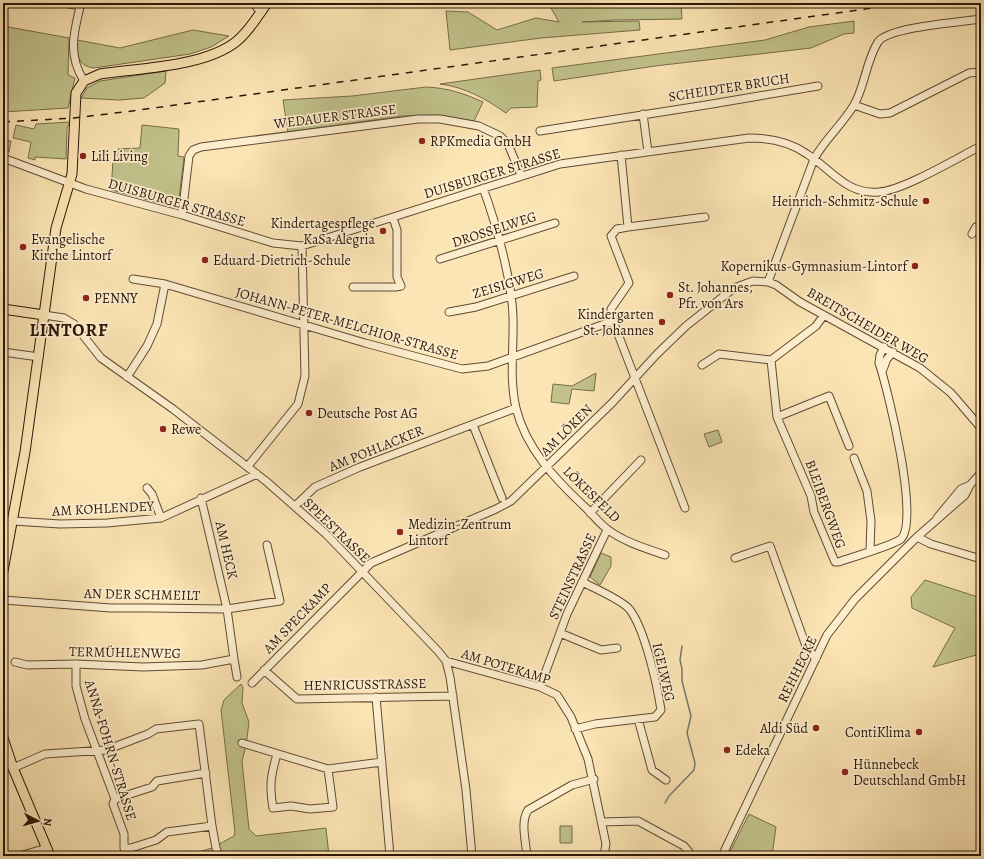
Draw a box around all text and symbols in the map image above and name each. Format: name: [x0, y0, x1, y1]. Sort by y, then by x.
street label: SCHEIDTER BRUCH: [667, 69, 791, 106]
street label: WEDAUER STRASSE: [272, 100, 397, 134]
place label: RPKmedia GmbH: [430, 132, 532, 151]
marker: RPKmedia GmbH: [417, 136, 427, 146]
street label: DUISBURGER STRASSE: [421, 144, 563, 203]
place label: Lili Living: [91, 147, 148, 166]
marker: Lili Living: [78, 151, 88, 161]
street label: DUISBURGER STRASSE: [106, 174, 248, 231]
place label: Heinrich-Schmitz-Schule: [771, 192, 918, 211]
marker: Heinrich-Schmitz-Schule: [921, 196, 931, 206]
street label: DROSSELWEG: [449, 207, 539, 252]
place label: Kindertagespflege KaSa Alegria: [271, 214, 375, 249]
marker: Kindertagespflege KaSa Alegria: [378, 226, 388, 236]
place label: Evangelische Kirche Lintorf: [31, 230, 114, 265]
marker: Evangelische Kirche Lintorf: [18, 242, 28, 252]
place label: Eduard-Dietrich-Schule: [213, 251, 351, 270]
marker: Eduard-Dietrich-Schule: [200, 255, 210, 265]
place label: Kopernikus-Gymnasium-Lintorf: [720, 257, 909, 276]
marker: Kopernikus-Gymnasium-Lintorf: [910, 261, 920, 271]
street label: ZEISIGWEG: [470, 264, 546, 303]
place label: St. Johannes, Pfr. von Ars: [678, 278, 753, 313]
street label: JOHANN-PETER-MELCHIOR-STRASSE: [233, 283, 460, 364]
street label: BREITSCHEIDER WEG: [803, 283, 932, 368]
place label: PENNY: [94, 289, 138, 308]
marker: St. Johannes, Pfr. von Ars: [665, 290, 675, 300]
marker: PENNY: [81, 293, 91, 303]
place label: Kindergarten St. Johannes: [577, 305, 654, 340]
marker: Kindergarten St. Johannes: [657, 317, 667, 327]
district label: LINTORF: [29, 318, 109, 342]
street label: AM LÖKEN: [535, 400, 597, 461]
place label: Deutsche Post AG: [317, 404, 418, 423]
marker: Deutsche Post AG: [304, 408, 314, 418]
place label: Rewe: [171, 420, 201, 439]
street label: AM POHLACKER: [325, 421, 427, 476]
marker: Rewe: [158, 424, 168, 434]
street label: BLEIBERGWEG: [801, 457, 850, 551]
street label: LÖKESFELD: [559, 462, 625, 527]
street label: SPEESTRASSE: [299, 493, 374, 567]
street label: AM KOHLENDEY: [51, 496, 155, 521]
place label: Medizin-Zentrum Lintorf: [408, 515, 512, 550]
street label: AM HECK: [210, 518, 242, 581]
marker: Medizin-Zentrum Lintorf: [395, 527, 405, 537]
street label: STEINSTRASSE: [544, 530, 601, 623]
street label: AM SPECKAMP: [258, 579, 336, 658]
street label: AN DER SCHMEILT: [83, 584, 201, 605]
street label: REHHECKE: [773, 633, 822, 706]
street label: IGELWEG: [648, 641, 679, 703]
street label: TERMÜHLENWEG: [69, 642, 181, 663]
street label: AM POTEKAMP: [458, 644, 553, 689]
street label: HENRICUSSTRASSE: [303, 674, 427, 695]
street label: ANNA-FOHRN-STRASSE: [80, 676, 141, 823]
place label: Aldi Süd: [759, 719, 808, 738]
marker: Aldi Süd: [811, 723, 821, 733]
place label: ContiKlima: [845, 723, 911, 742]
marker: ContiKlima: [914, 727, 924, 737]
place label: Edeka: [735, 741, 770, 760]
marker: Edeka: [722, 745, 732, 755]
place label: Hünnebeck Deutschland GmbH: [853, 755, 966, 790]
marker: Hünnebeck Deutschland GmbH: [840, 767, 850, 777]
north arrow: [18, 801, 58, 841]
text: N: [40, 817, 55, 827]

